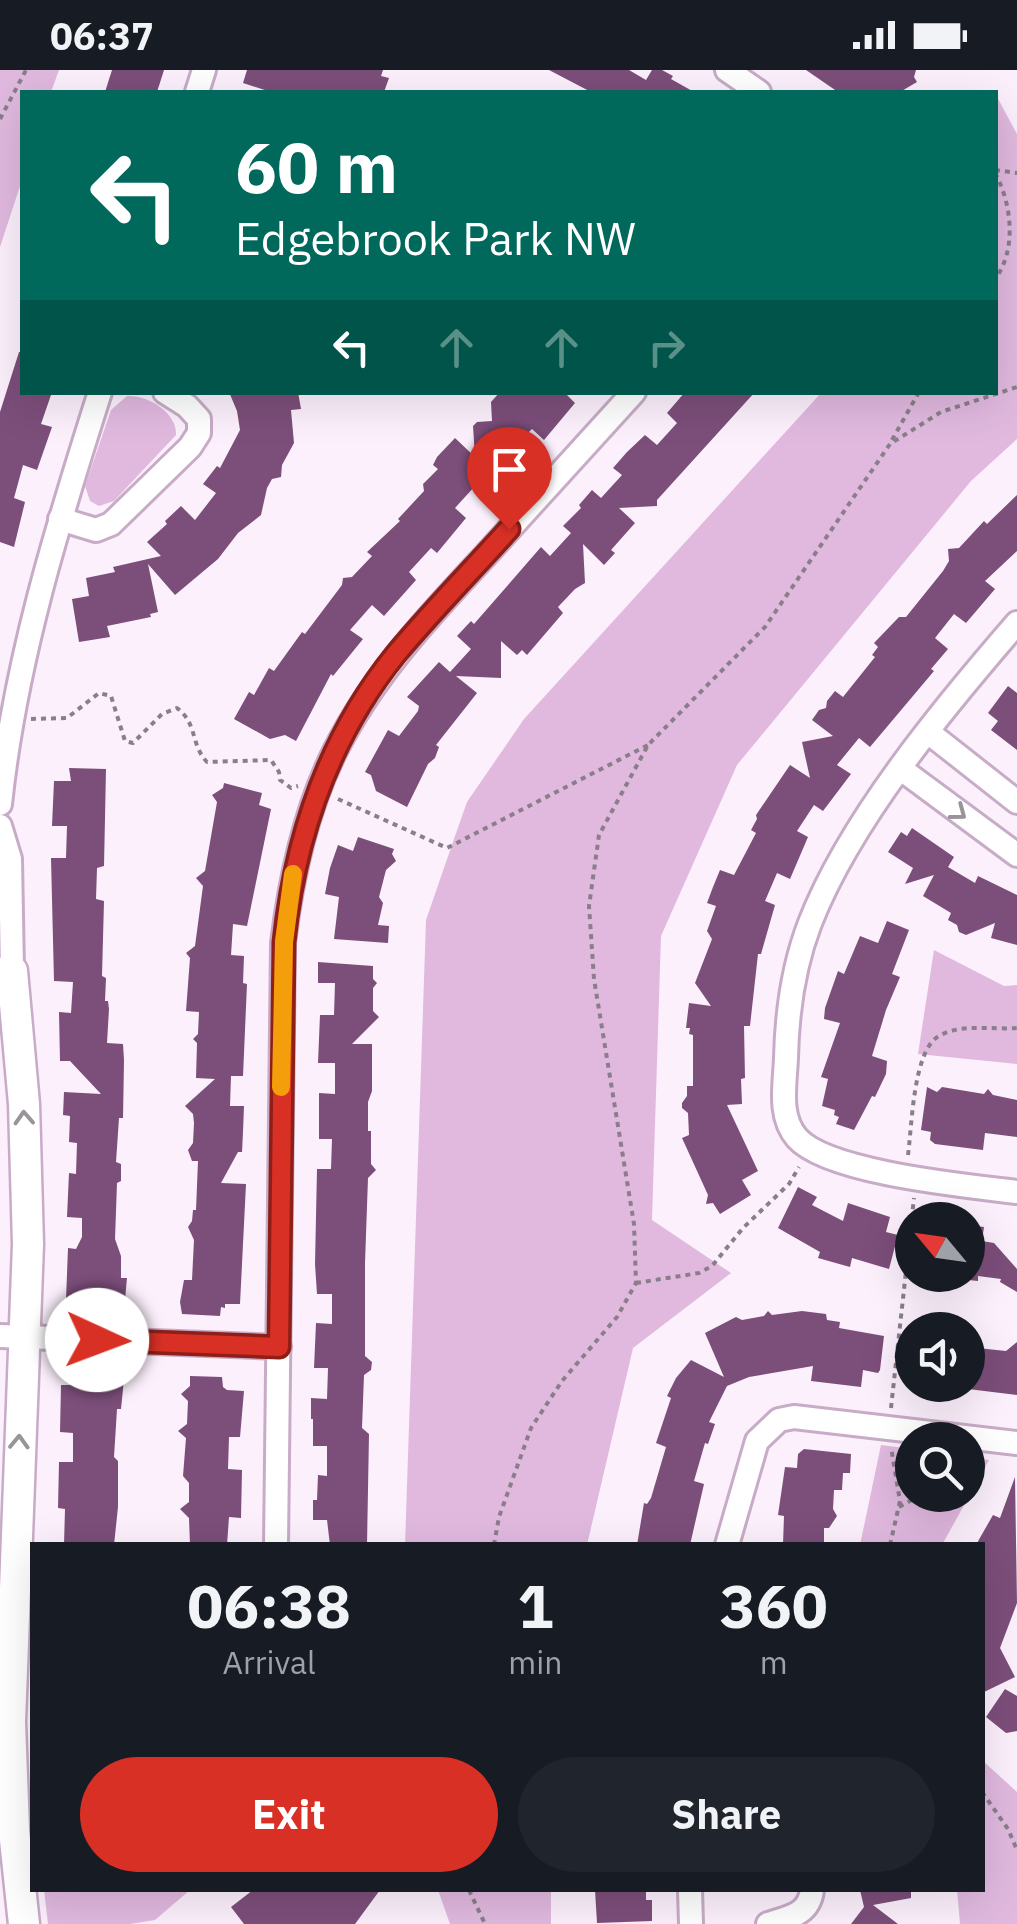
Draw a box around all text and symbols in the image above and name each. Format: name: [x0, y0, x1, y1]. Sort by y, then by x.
text: 06:37: [50, 11, 154, 60]
text: 60 m: [235, 121, 398, 212]
icon: left: [70, 130, 200, 260]
text: Edgebrook Park NW: [235, 209, 636, 267]
icon: left: [324, 320, 379, 375]
icon: ahead: [429, 320, 484, 375]
icon: ahead: [534, 320, 589, 375]
icon: right: [639, 320, 694, 375]
pin: [467, 427, 552, 530]
icon: arrive: [482, 442, 537, 497]
one-way arrow: [948, 801, 966, 818]
one-way arrow: [14, 1109, 35, 1125]
north arrow: [895, 1202, 985, 1292]
map controls: [895, 1202, 985, 1512]
position arrow: [45, 1288, 149, 1392]
button: sound: [895, 1312, 985, 1402]
button: search: [895, 1422, 985, 1512]
one-way arrow: [9, 1434, 30, 1450]
text: 06:38: [187, 1566, 351, 1645]
text: 1: [517, 1566, 553, 1645]
text: 360: [720, 1566, 828, 1645]
text: Arrival: [223, 1641, 316, 1683]
text: min: [508, 1641, 562, 1683]
text: m: [760, 1641, 788, 1683]
button: Exit: [80, 1757, 498, 1872]
button: Share: [518, 1757, 935, 1872]

